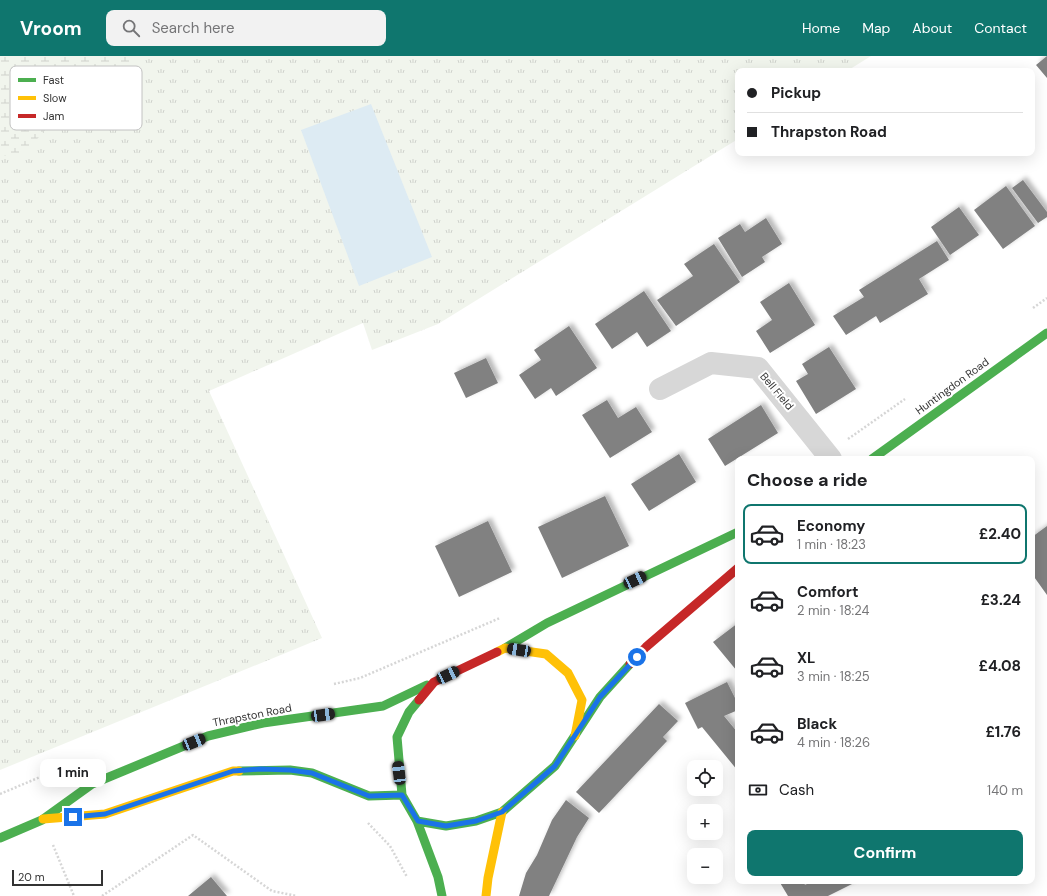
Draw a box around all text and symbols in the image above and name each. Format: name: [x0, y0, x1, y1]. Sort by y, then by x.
search box: [106, 10, 386, 46]
text: Vroom: [20, 16, 82, 41]
icon: search: [120, 17, 142, 39]
text: Search here: [152, 18, 234, 38]
text: Home: [802, 19, 840, 37]
text: Map: [862, 19, 890, 37]
text: About: [912, 19, 952, 37]
text: Contact: [974, 19, 1027, 37]
legend: [10, 66, 142, 130]
text: Fast: [43, 73, 64, 87]
text: Pickup: [771, 83, 821, 103]
text: Slow: [43, 91, 67, 105]
text: Jam: [43, 109, 64, 123]
text: Thrapston Road: [771, 122, 887, 142]
street label: Huntingdon Road: [912, 355, 992, 417]
street label: Bell Field: [757, 369, 797, 413]
text: Choose a ride: [747, 468, 868, 492]
icon: car: [749, 516, 785, 552]
text: Economy: [797, 516, 865, 536]
text: £2.40: [979, 524, 1021, 544]
text: 1 min · 18:23: [797, 536, 866, 553]
car: [622, 569, 648, 591]
icon: car: [749, 582, 785, 618]
text: Comfort: [797, 582, 858, 602]
text: £3.24: [980, 590, 1021, 610]
text: 2 min · 18:24: [797, 602, 869, 619]
car: [506, 642, 532, 658]
route start: [628, 648, 646, 666]
icon: car: [749, 648, 785, 684]
text: XL: [797, 648, 815, 668]
text: £4.08: [979, 656, 1021, 676]
car: [435, 664, 461, 686]
text: 3 min · 18:25: [797, 668, 870, 685]
street label: Thrapston Road: [211, 700, 293, 730]
car: [310, 707, 336, 723]
icon: car: [749, 714, 785, 750]
text: Black: [797, 714, 837, 734]
text: £1.76: [985, 722, 1021, 742]
car: [181, 732, 207, 752]
text: 4 min · 18:26: [797, 734, 870, 751]
callout: 1 min: [40, 759, 106, 787]
car: [392, 760, 406, 786]
map controls: [687, 760, 723, 884]
button: locate: [687, 760, 723, 796]
text: 1 min: [57, 764, 89, 781]
icon: cash: [747, 779, 769, 801]
text: Cash: [779, 780, 814, 800]
text: 140 m: [987, 782, 1023, 799]
button: +: [687, 804, 723, 840]
route end: [64, 808, 82, 826]
button: Confirm: [747, 830, 1023, 876]
button: −: [687, 848, 723, 884]
scale bar: [12, 868, 103, 887]
text: 20 m: [18, 870, 44, 884]

